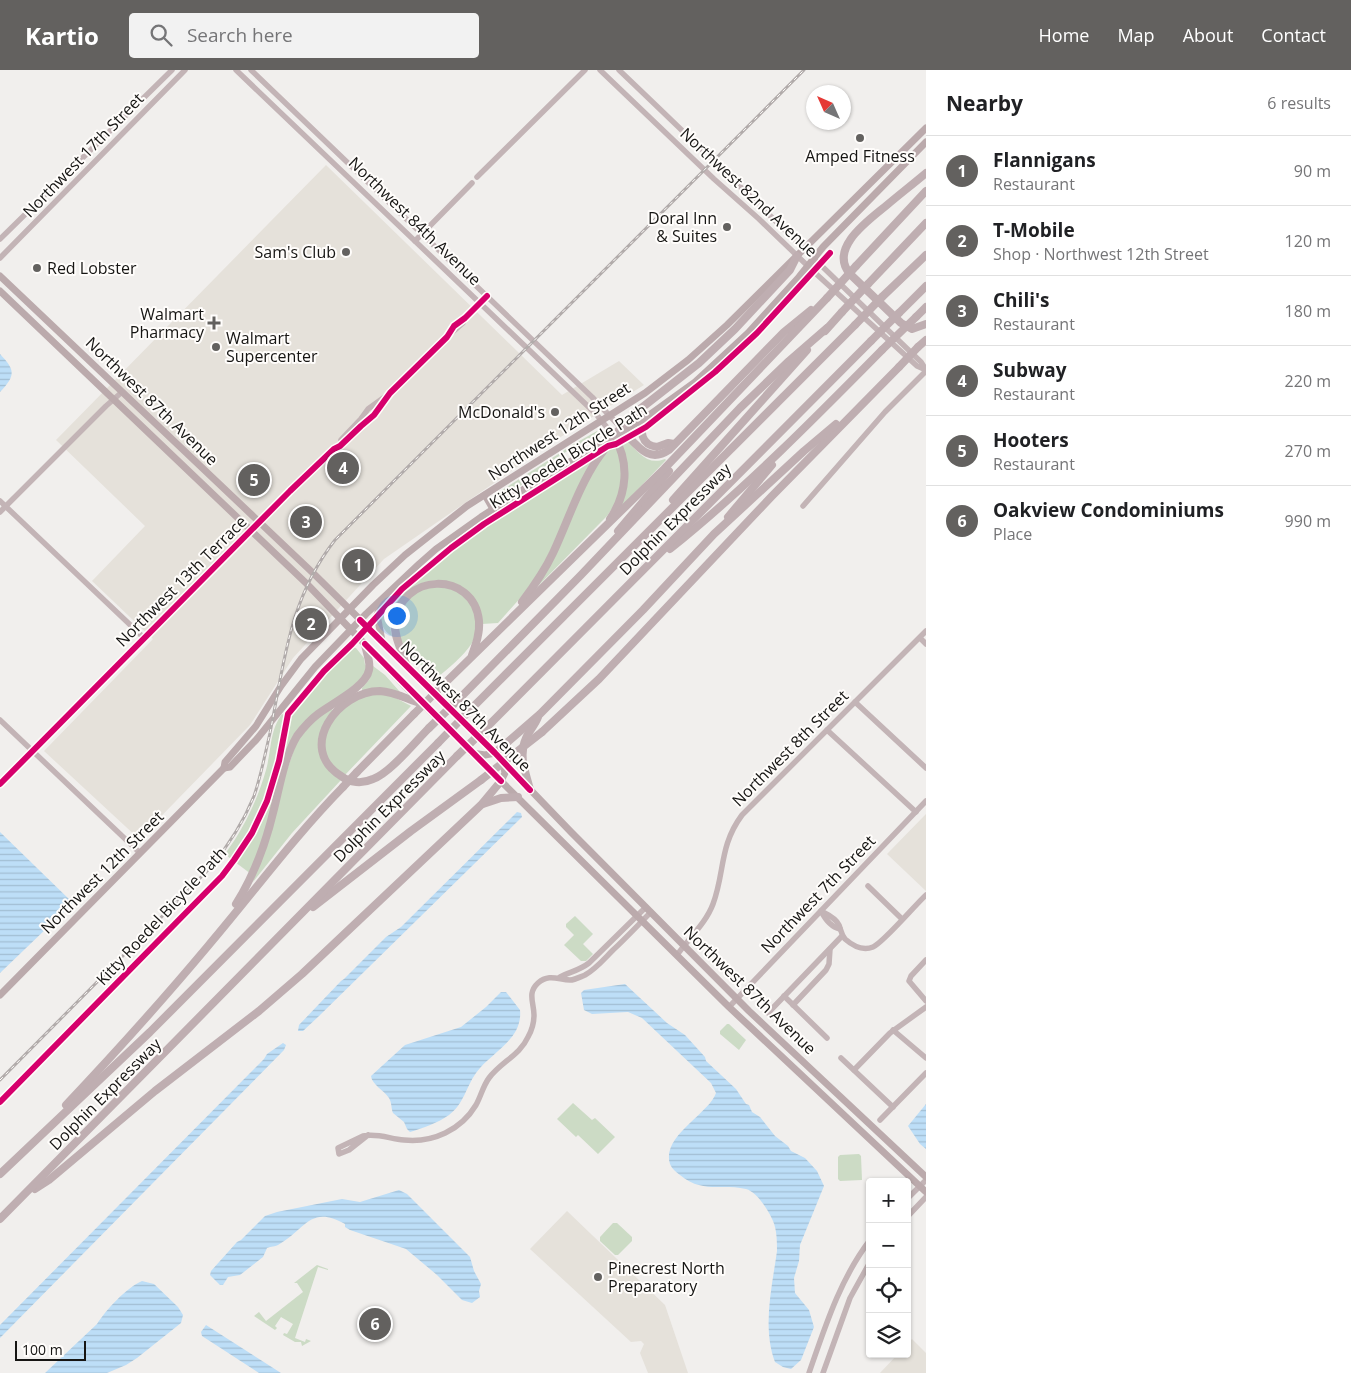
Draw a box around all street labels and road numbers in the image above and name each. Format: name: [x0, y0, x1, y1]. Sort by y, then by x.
street label: Northwest 17th Street: [18, 88, 149, 222]
street label: Northwest 82nd Avenue: [676, 122, 822, 262]
street label: Northwest 84th Avenue: [344, 152, 486, 290]
street label: Northwest 87th Avenue: [81, 332, 223, 470]
street label: Northwest 12th Street: [484, 377, 635, 485]
street label: Kitty Roedel Bicycle Path: [485, 399, 651, 513]
street label: Dolphin Expressway: [614, 457, 737, 580]
street label: Northwest 13th Terrace: [111, 511, 251, 651]
street label: Northwest 87th Avenue: [396, 636, 536, 776]
street label: Northwest 8th Street: [727, 685, 853, 811]
street label: Dolphin Expressway: [328, 744, 451, 867]
street label: Northwest 12th Street: [36, 806, 168, 938]
street label: Northwest 7th Street: [756, 830, 880, 958]
street label: Kitty Roedel Bicycle Path: [91, 842, 231, 990]
street label: Northwest 87th Avenue: [679, 921, 821, 1059]
street label: Dolphin Expressway: [44, 1032, 167, 1155]

